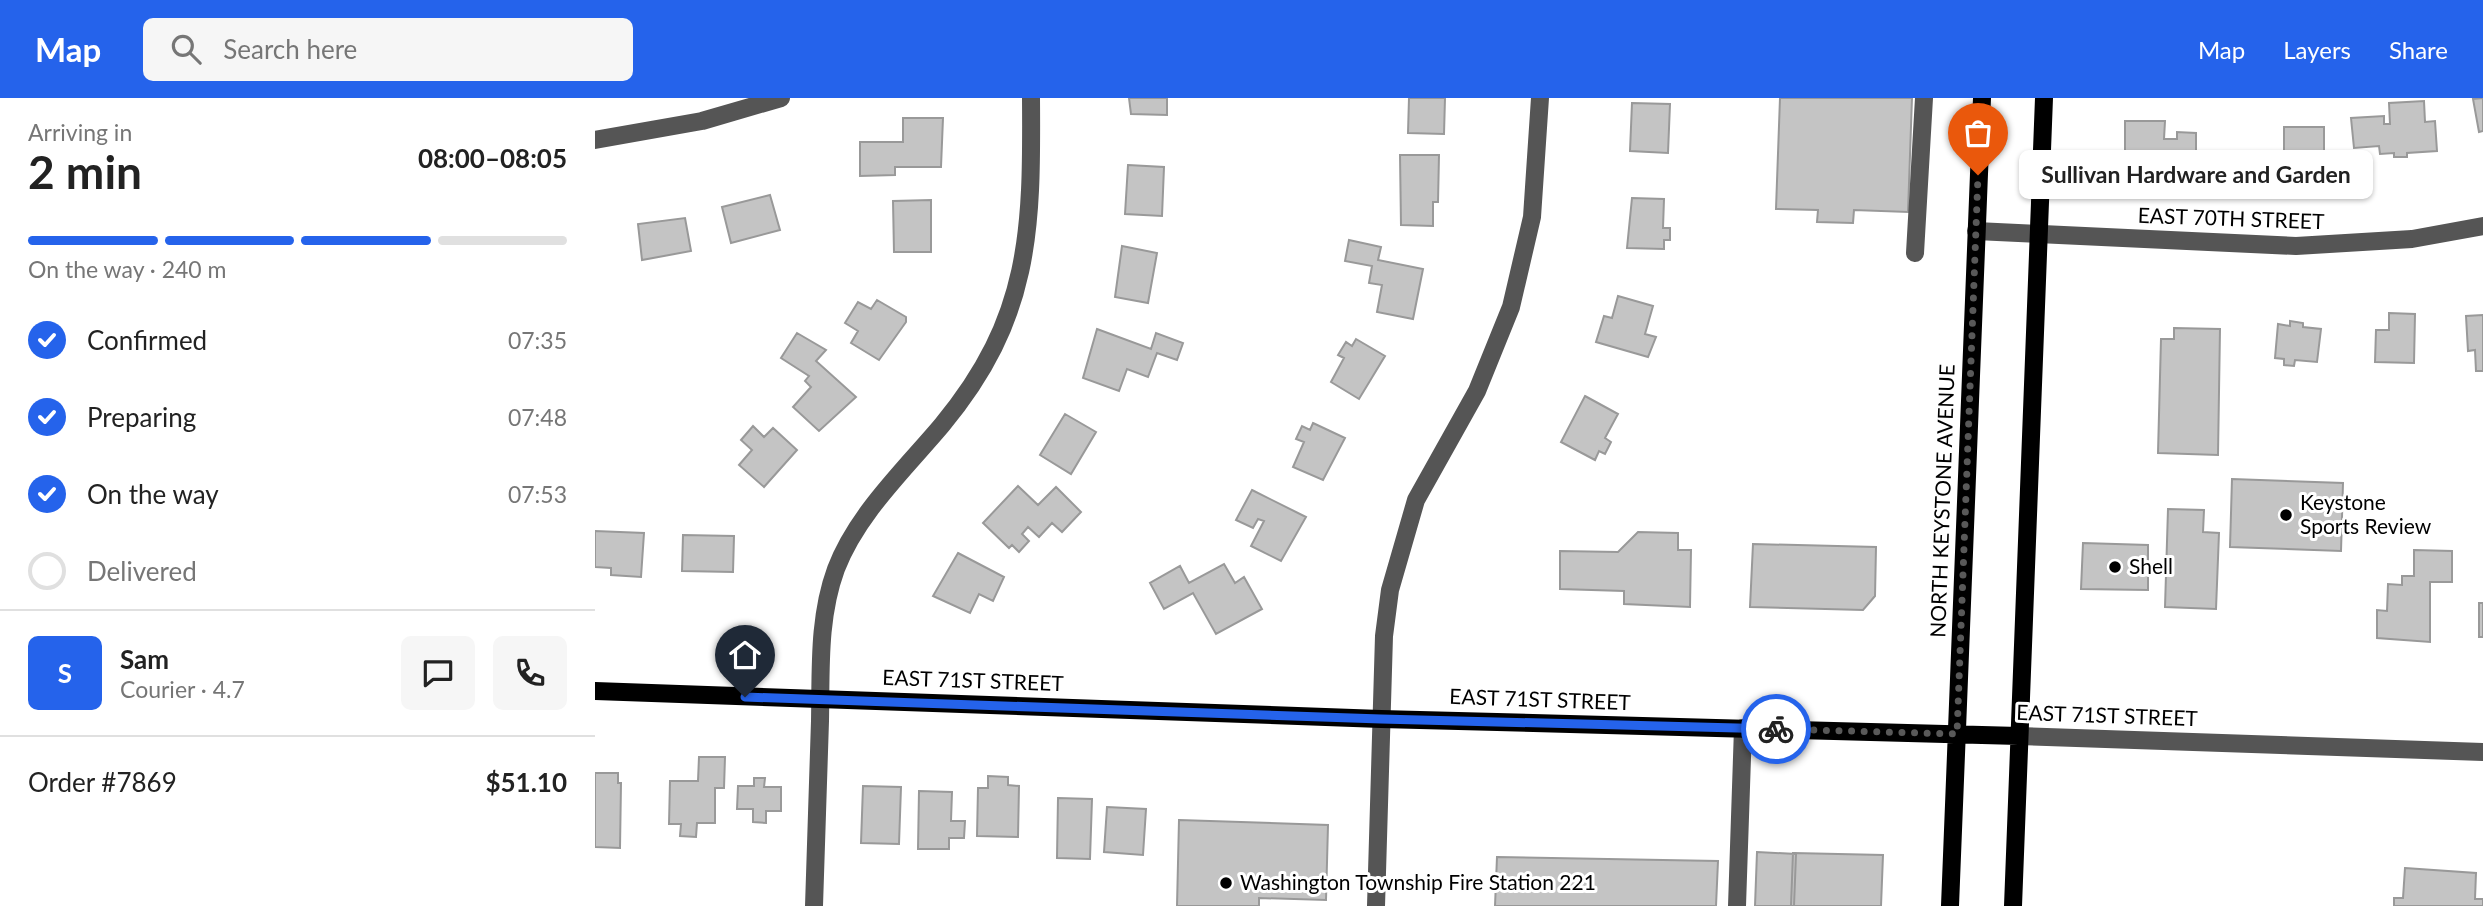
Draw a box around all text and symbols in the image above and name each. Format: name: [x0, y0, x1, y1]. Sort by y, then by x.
search box: [143, 18, 633, 81]
text: Map: [35, 29, 101, 69]
icon: search: [167, 30, 205, 68]
text: Search here: [223, 33, 357, 65]
text: Map: [2198, 35, 2245, 64]
text: Layers: [2283, 35, 2351, 64]
text: Share: [2389, 35, 2448, 64]
pin: [1948, 103, 2008, 175]
icon: bag: [1959, 114, 1997, 152]
text: Arriving in: [28, 118, 132, 146]
text: 08:00–08:05: [418, 142, 567, 174]
text: 2 min: [28, 144, 142, 199]
callout: Sullivan Hardware and Garden: [2020, 150, 2373, 200]
text: Sullivan Hardware and Garden: [2041, 160, 2351, 188]
street label: EAST 70TH STREET: [2137, 202, 2325, 233]
text: On the way · 240 m: [28, 255, 227, 283]
icon: check: [28, 321, 66, 359]
text: Confirmed: [87, 324, 207, 356]
text: 07:35: [508, 326, 567, 354]
street label: NORTH KEYSTONE AVENUE: [1924, 364, 1959, 638]
icon: check: [28, 398, 66, 436]
text: Preparing: [87, 401, 196, 433]
text: 07:48: [508, 403, 567, 431]
icon: check: [28, 475, 66, 513]
text: On the way: [87, 478, 219, 510]
text: 07:53: [508, 480, 567, 508]
place label: Keystone Sports Review: [2300, 489, 2432, 538]
marker: Keystone Sports Review: [2278, 507, 2294, 523]
place label: Shell: [2129, 553, 2173, 578]
text: Delivered: [87, 555, 197, 587]
marker: Shell: [2107, 559, 2123, 575]
pin: [715, 625, 775, 697]
button: chat: [401, 636, 475, 710]
button: phone: [493, 636, 567, 710]
icon: home: [726, 636, 764, 674]
text: Sam: [120, 643, 169, 675]
text: S: [58, 657, 72, 689]
street label: EAST 71ST STREET: [882, 664, 1065, 695]
text: Courier · 4.7: [120, 675, 245, 703]
street label: EAST 71ST STREET: [1449, 683, 1632, 714]
courier: [1741, 694, 1811, 764]
street label: EAST 71ST STREET: [2016, 699, 2199, 730]
icon: bike: [1757, 710, 1795, 748]
text: Order #7869: [28, 766, 177, 798]
text: $51.10: [485, 766, 567, 798]
place label: Washington Township Fire Station 221: [1240, 869, 1596, 894]
marker: Washington Township Fire Station 221: [1218, 875, 1234, 891]

